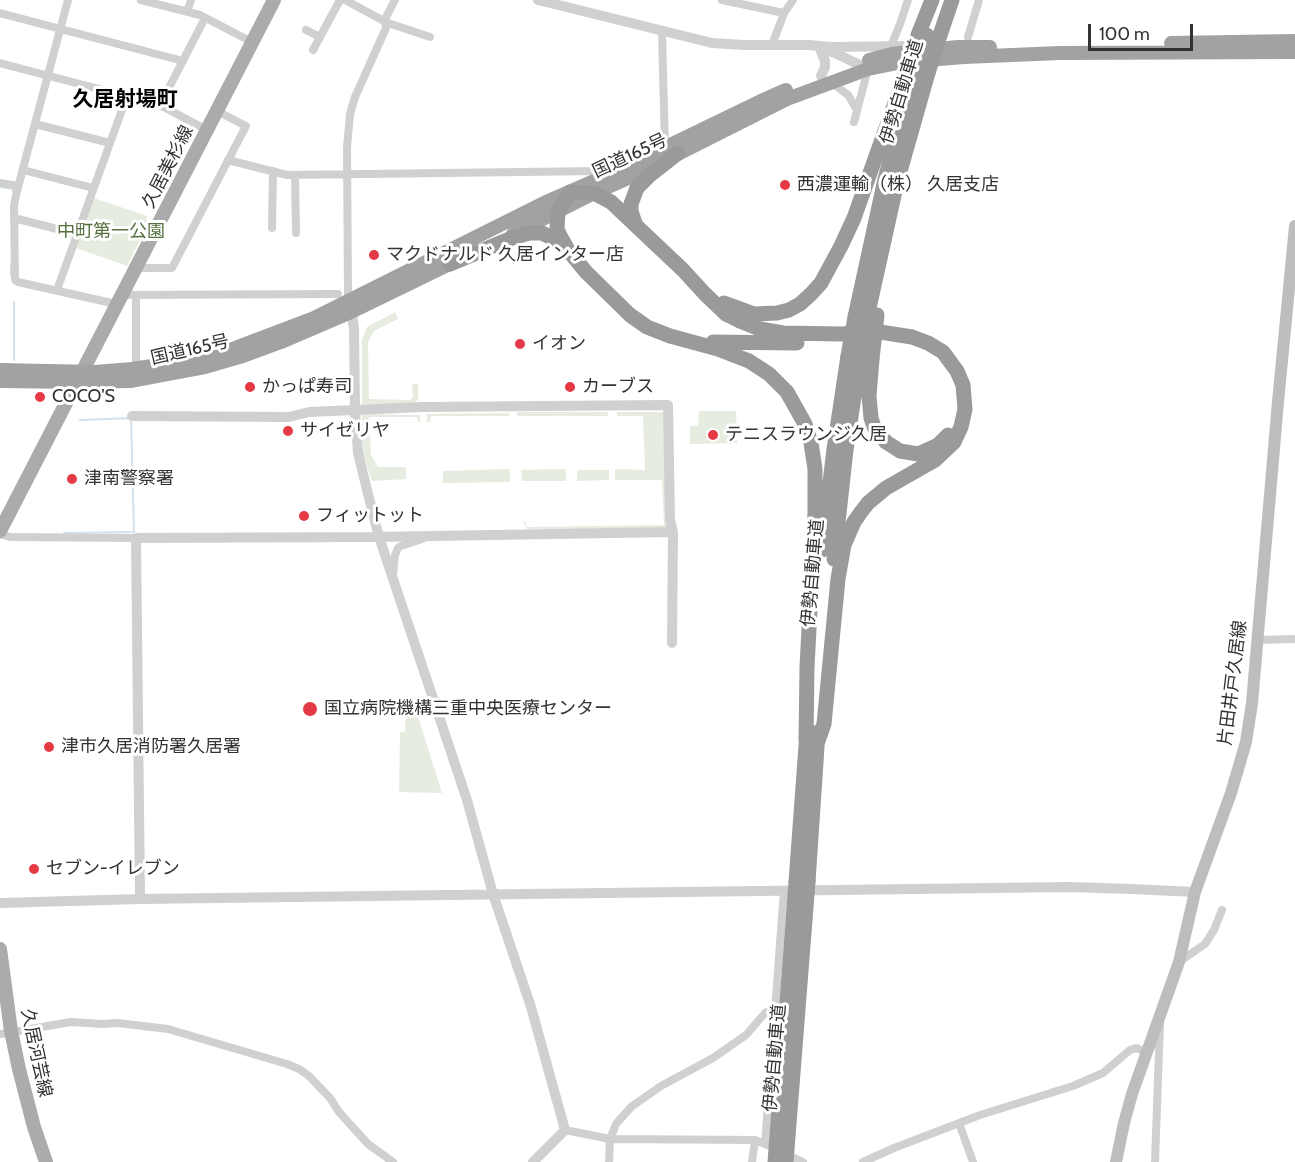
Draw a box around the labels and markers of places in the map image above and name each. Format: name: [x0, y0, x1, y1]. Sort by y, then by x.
place label: 西濃運輸（株） 久居支店: [797, 174, 999, 196]
marker: 西濃運輸（株） 久居支店: [778, 178, 792, 192]
place label: マクドナルド 久居インター店: [386, 244, 624, 266]
marker: マクドナルド 久居インター店: [367, 248, 381, 262]
place label: イオン: [532, 333, 586, 355]
marker: イオン: [513, 337, 527, 351]
place label: かっぱ寿司: [262, 376, 352, 398]
place label: カーブス: [582, 376, 654, 398]
marker: かっぱ寿司: [243, 380, 257, 394]
marker: カーブス: [563, 380, 577, 394]
place label: COCO'S: [52, 386, 115, 408]
marker: COCO'S: [33, 390, 47, 404]
place label: サイゼリヤ: [300, 420, 390, 442]
marker: サイゼリヤ: [281, 424, 295, 438]
place label: テニスラウンジ久居: [725, 424, 887, 446]
marker: テニスラウンジ久居: [706, 428, 720, 442]
place label: 津南警察署: [84, 468, 174, 490]
marker: 津南警察署: [65, 472, 79, 486]
place label: フィットット: [316, 505, 424, 527]
marker: フィットット: [297, 509, 311, 523]
place label: 国立病院機構三重中央医療センター: [324, 698, 612, 720]
marker: 国立病院機構三重中央医療センター: [301, 700, 319, 718]
place label: 津市久居消防署久居署: [61, 736, 241, 758]
marker: 津市久居消防署久居署: [42, 740, 56, 754]
place label: セブン-イレブン: [46, 858, 180, 880]
marker: セブン-イレブン: [27, 862, 41, 876]

